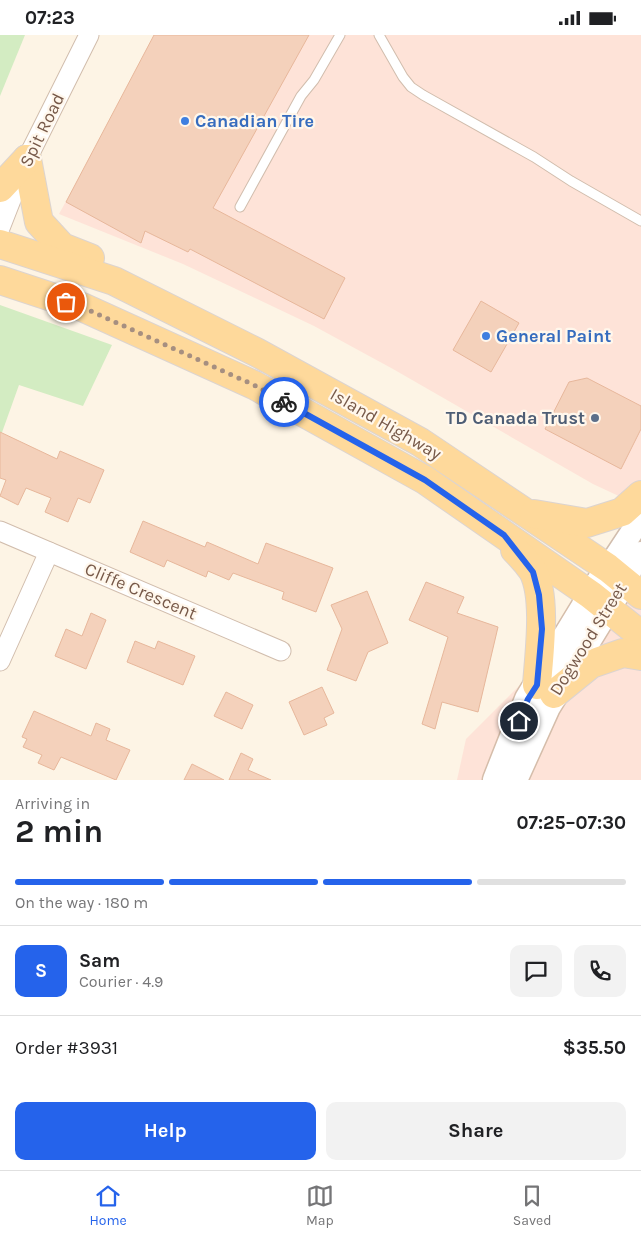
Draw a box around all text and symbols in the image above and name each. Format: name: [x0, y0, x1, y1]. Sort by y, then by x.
text: 07:23: [25, 7, 75, 29]
street label: Spit Road: [15, 90, 69, 170]
place label: Canadian Tire: [195, 110, 314, 132]
marker: Canadian Tire: [179, 115, 191, 127]
pin: [45, 281, 87, 323]
icon: bag: [52, 288, 80, 316]
place label: General Paint: [496, 325, 611, 347]
marker: General Paint: [480, 330, 492, 342]
courier: [259, 377, 309, 427]
street label: Island Highway: [326, 383, 446, 465]
icon: bike: [270, 388, 298, 416]
place label: TD Canada Trust: [446, 407, 585, 429]
marker: TD Canada Trust: [589, 412, 601, 424]
street label: Cliffe Crescent: [82, 557, 201, 625]
street label: Dogwood Street: [545, 578, 632, 700]
pin: [498, 700, 540, 742]
icon: home: [505, 707, 533, 735]
text: Arriving in: [15, 794, 90, 813]
text: 07:25–07:30: [516, 812, 626, 834]
text: 2 min: [15, 813, 103, 850]
text: On the way · 180 m: [15, 893, 148, 912]
button: chat: [510, 945, 562, 997]
button: phone: [574, 945, 626, 997]
text: Sam: [79, 950, 120, 972]
text: S: [35, 960, 47, 982]
text: Courier · 4.9: [79, 972, 163, 991]
text: Order #3931: [15, 1037, 118, 1059]
text: $35.50: [563, 1037, 626, 1059]
button: Help: [15, 1102, 316, 1160]
button: Share: [326, 1102, 626, 1160]
tab: Home: [90, 1182, 127, 1229]
tab: Map: [306, 1182, 334, 1229]
tab: Saved: [513, 1182, 552, 1229]

